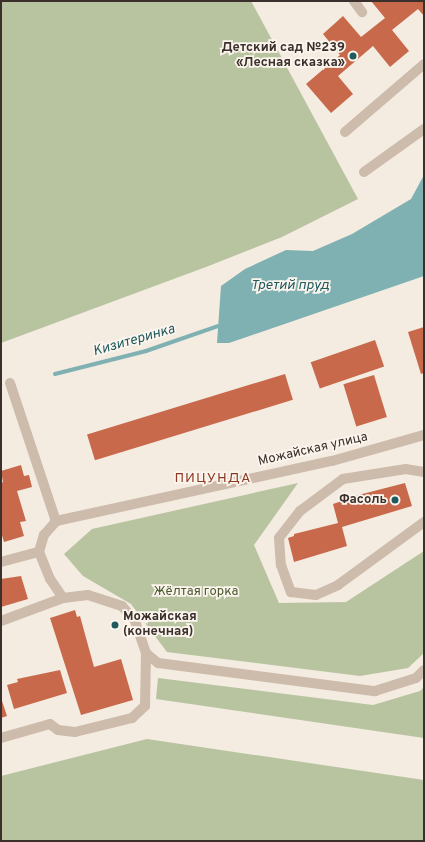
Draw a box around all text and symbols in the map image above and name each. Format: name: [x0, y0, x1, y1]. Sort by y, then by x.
place label: Детский сад №239 «Лесная сказка»: [221, 41, 345, 72]
marker: Детский сад №239 «Лесная сказка»: [348, 51, 358, 61]
water label: Третий пруд: [251, 278, 329, 294]
water label: Кизитеринка: [91, 321, 177, 361]
street label: Можайская улица: [257, 430, 369, 470]
district label: ПИЦУНДА: [175, 471, 251, 487]
place label: Фасоль: [339, 492, 387, 508]
marker: Фасоль: [390, 495, 400, 505]
park label: Жёлтая горка: [154, 584, 238, 600]
place label: Можайская (конечная): [123, 610, 197, 641]
marker: Можайская (конечная): [110, 620, 120, 630]

